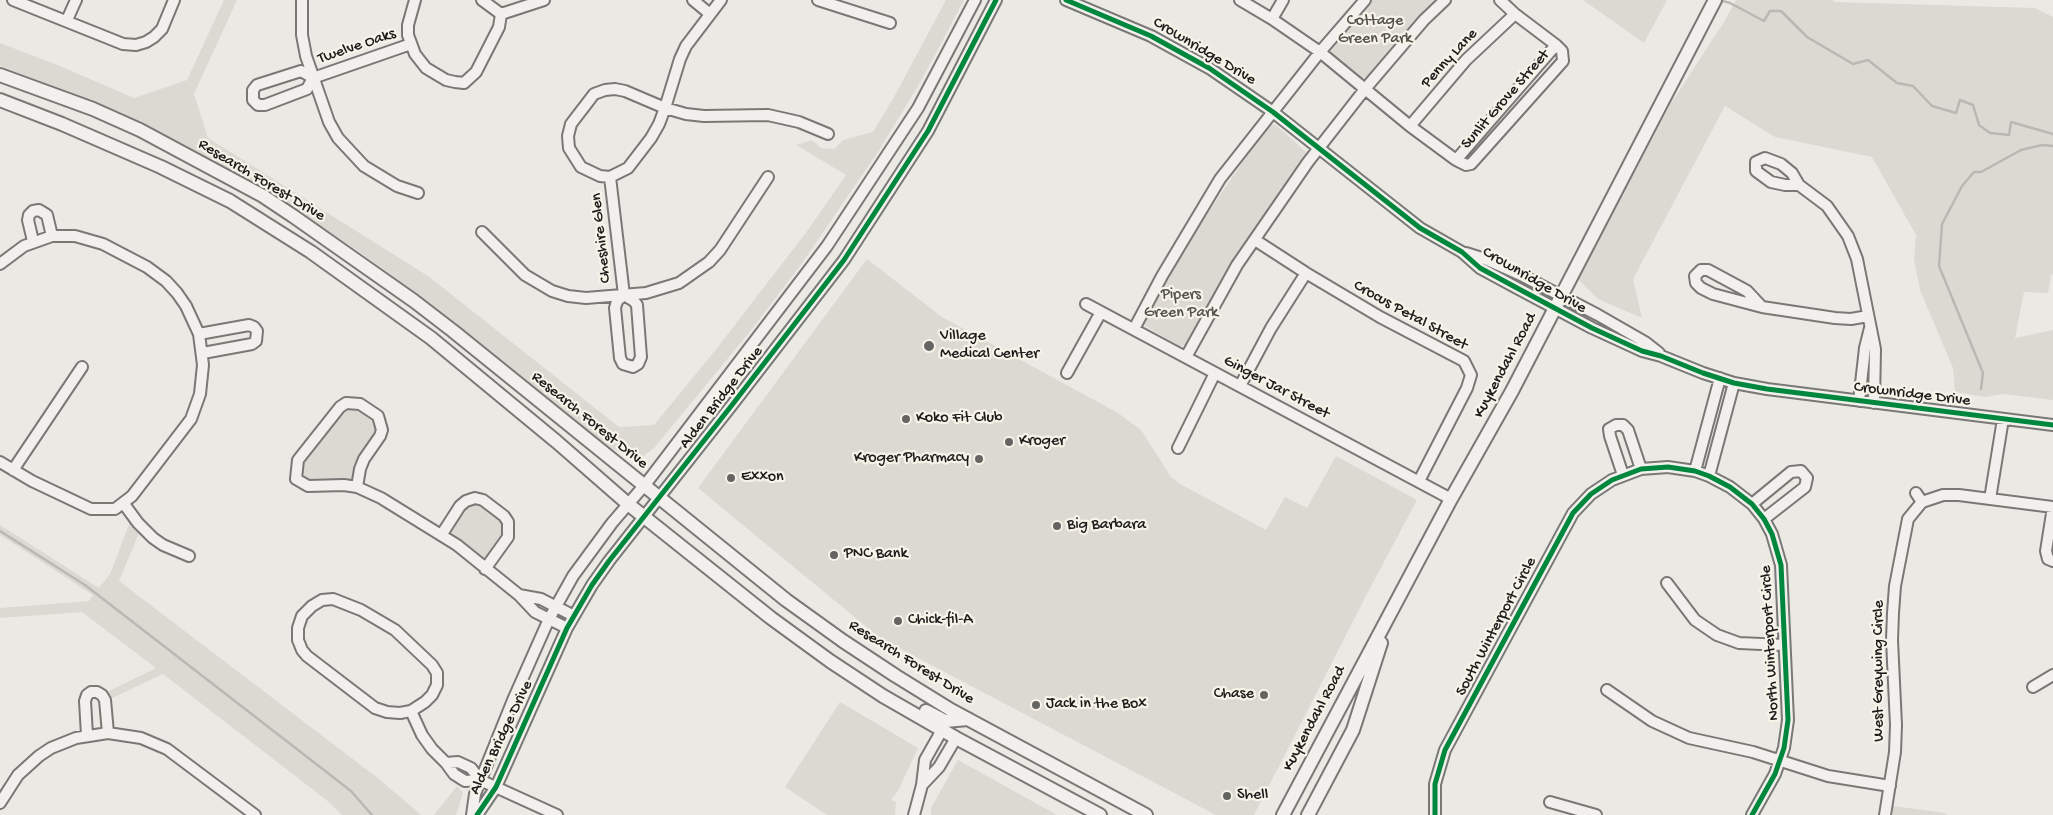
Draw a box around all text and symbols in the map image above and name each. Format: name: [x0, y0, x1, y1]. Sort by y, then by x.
park label: Cottage Green Park: [1338, 12, 1412, 50]
street label: Crownridge Drive: [1149, 14, 1259, 90]
street label: Twelve Oaks: [316, 25, 398, 69]
street label: Penny Lane: [1418, 25, 1482, 93]
street label: Sunlit Grove Street: [1458, 46, 1554, 154]
street label: Research Forest Drive: [194, 136, 328, 226]
street label: Cheshire Glen: [588, 192, 616, 284]
street label: Crownridge Drive: [1478, 243, 1590, 319]
street label: Crocus Petal Street: [1349, 277, 1471, 355]
park label: Pipers Green Park: [1144, 286, 1218, 324]
street label: Kuykendahl Road: [1470, 310, 1542, 422]
place label: Village Medical Center: [940, 327, 1039, 365]
marker: Village Medical Center: [922, 339, 936, 353]
street label: Alden Bridge Drive: [676, 343, 768, 453]
street label: Ginger Jar Street: [1220, 352, 1332, 424]
street label: Research Forest Drive: [527, 368, 651, 474]
street label: Crownridge Drive: [1853, 378, 1971, 412]
place label: Koko Fit Club: [916, 409, 1002, 429]
marker: Koko Fit Club: [900, 413, 912, 425]
place label: Kroger: [1019, 432, 1065, 452]
marker: Kroger: [1003, 436, 1015, 448]
place label: Kroger Pharmacy: [854, 449, 969, 469]
marker: Kroger Pharmacy: [973, 453, 985, 465]
place label: Exxon: [741, 468, 784, 488]
marker: Exxon: [725, 472, 737, 484]
place label: Big Barbara: [1067, 516, 1146, 536]
marker: Big Barbara: [1051, 520, 1063, 532]
place label: PNC Bank: [844, 545, 908, 565]
marker: PNC Bank: [828, 549, 840, 561]
street label: South Winterport Circle: [1452, 554, 1542, 700]
street label: North Winterport Circle: [1757, 565, 1785, 721]
street label: West Greywing Circle: [1870, 600, 1890, 742]
place label: Chick-fil-A: [908, 611, 973, 631]
marker: Chick-fil-A: [892, 615, 904, 627]
street label: Research Forest Drive: [845, 617, 977, 709]
street label: Kuykendahl Road: [1279, 663, 1351, 775]
street label: Alden Bridge Drive: [466, 678, 538, 798]
place label: Chase: [1214, 685, 1254, 705]
marker: Chase: [1258, 689, 1270, 701]
place label: Jack in the Box: [1046, 695, 1147, 715]
marker: Jack in the Box: [1030, 699, 1042, 711]
place label: Shell: [1237, 786, 1268, 806]
marker: Shell: [1221, 790, 1233, 802]

